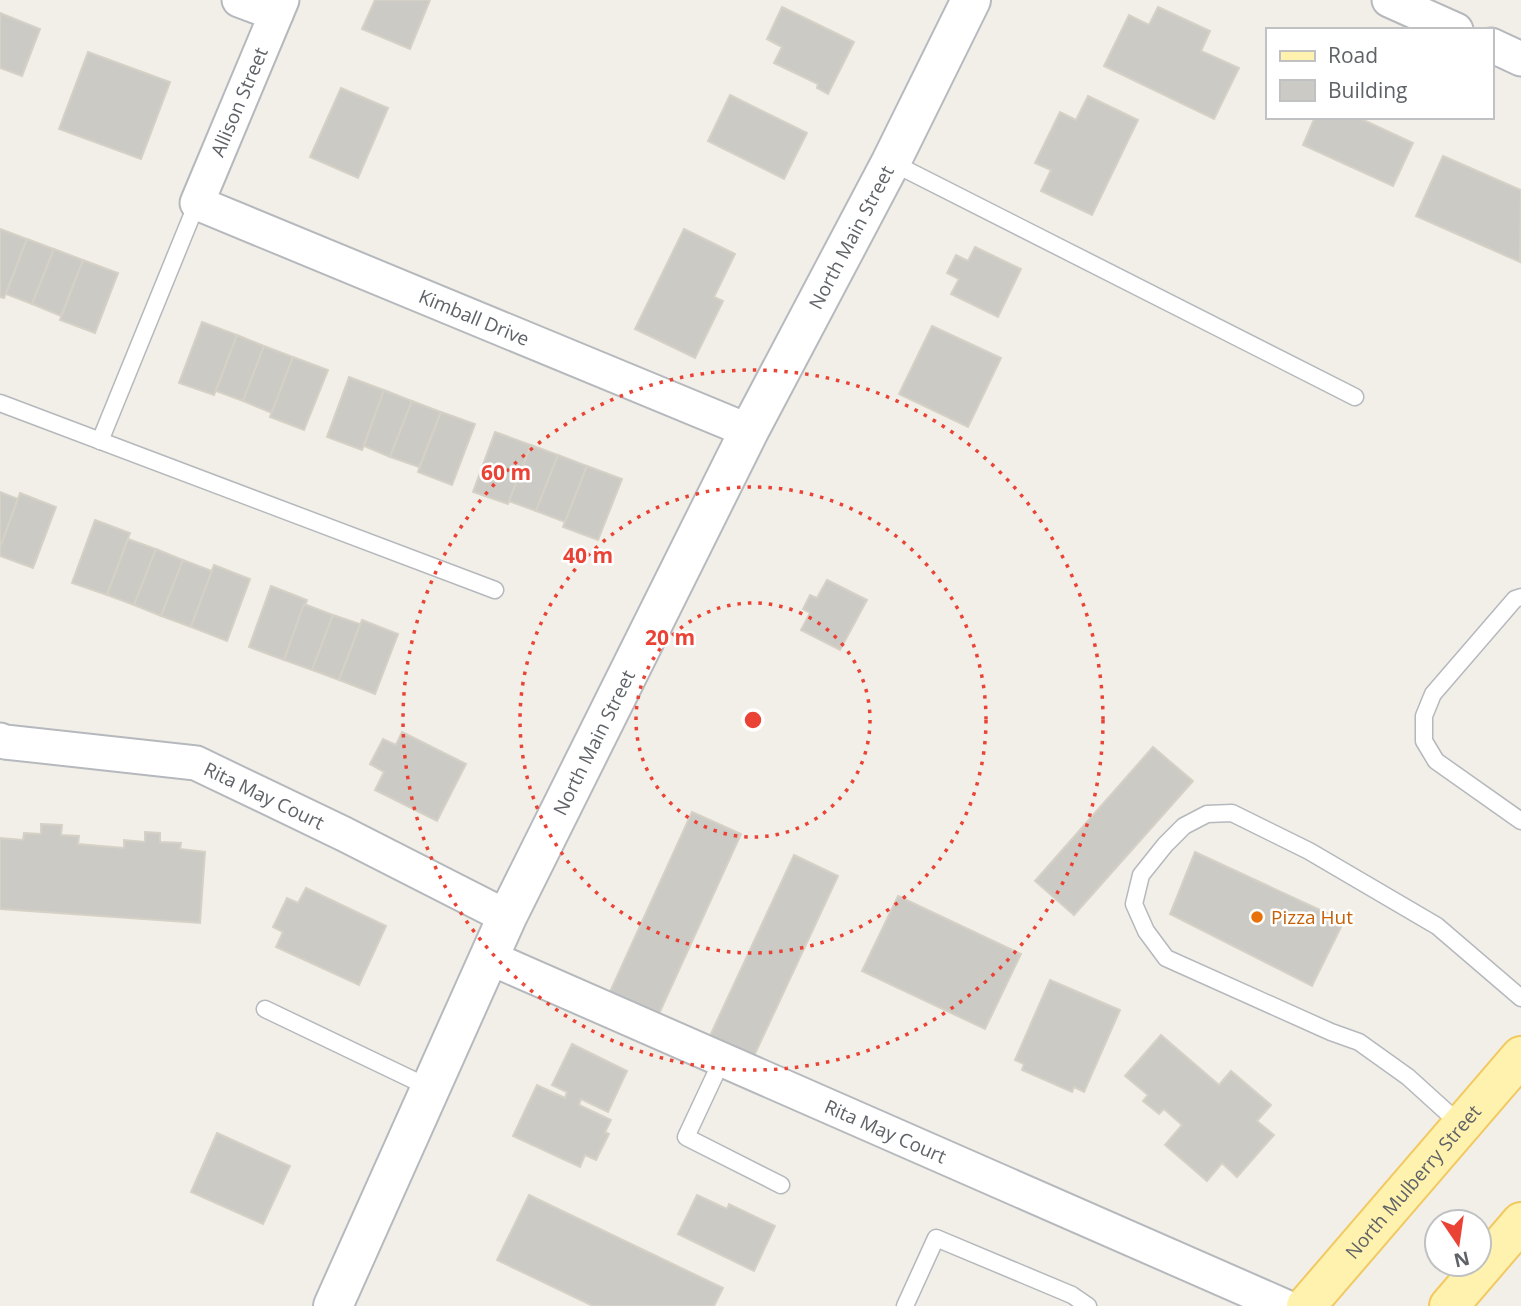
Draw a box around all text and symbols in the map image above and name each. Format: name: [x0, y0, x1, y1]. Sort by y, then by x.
legend: [1266, 28, 1493, 119]
text: Road: [1328, 41, 1378, 69]
street label: Allison Street: [204, 43, 274, 161]
text: Building: [1328, 76, 1407, 104]
street label: North Main Street: [803, 161, 900, 314]
street label: Kimball Drive: [415, 283, 533, 352]
text: 60 m: [481, 458, 531, 486]
text: 40 m: [563, 541, 613, 569]
text: 20 m: [645, 623, 695, 651]
street label: North Main Street: [547, 665, 641, 820]
centre of rings: [741, 708, 765, 732]
street label: Rita May Court: [200, 756, 329, 836]
place label: Pizza Hut: [1271, 904, 1353, 930]
marker: Pizza Hut: [1249, 909, 1265, 925]
street label: Rita May Court: [820, 1093, 951, 1169]
street label: North Mulberry Street: [1340, 1100, 1486, 1262]
north arrow: [1423, 1208, 1493, 1278]

